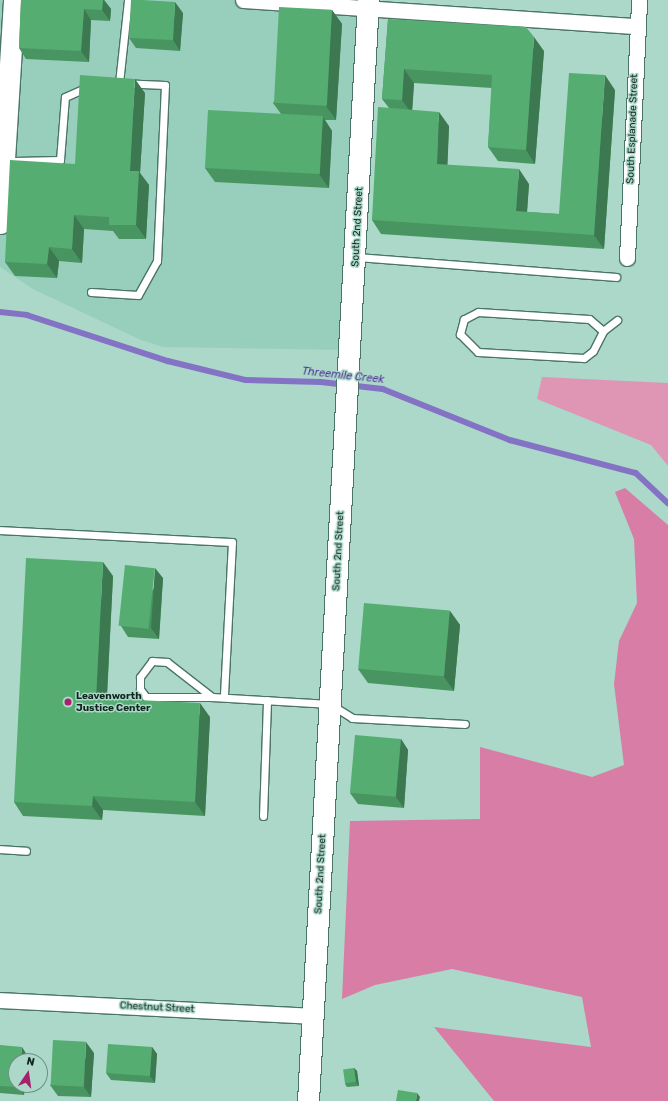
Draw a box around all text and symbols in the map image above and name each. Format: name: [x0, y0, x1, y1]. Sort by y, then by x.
street label: South Esplanade Street: [625, 74, 641, 184]
street label: South 2nd Street: [350, 187, 366, 267]
water label: Threemile Creek: [301, 365, 385, 387]
street label: South 2nd Street: [331, 511, 347, 591]
place label: Leavenworth Justice Center: [76, 690, 151, 714]
marker: Leavenworth Justice Center: [63, 697, 73, 707]
street label: South 2nd Street: [313, 834, 329, 914]
street label: Chestnut Street: [119, 1000, 195, 1016]
north arrow: [8, 1053, 48, 1093]
text: N: [25, 1055, 36, 1069]

